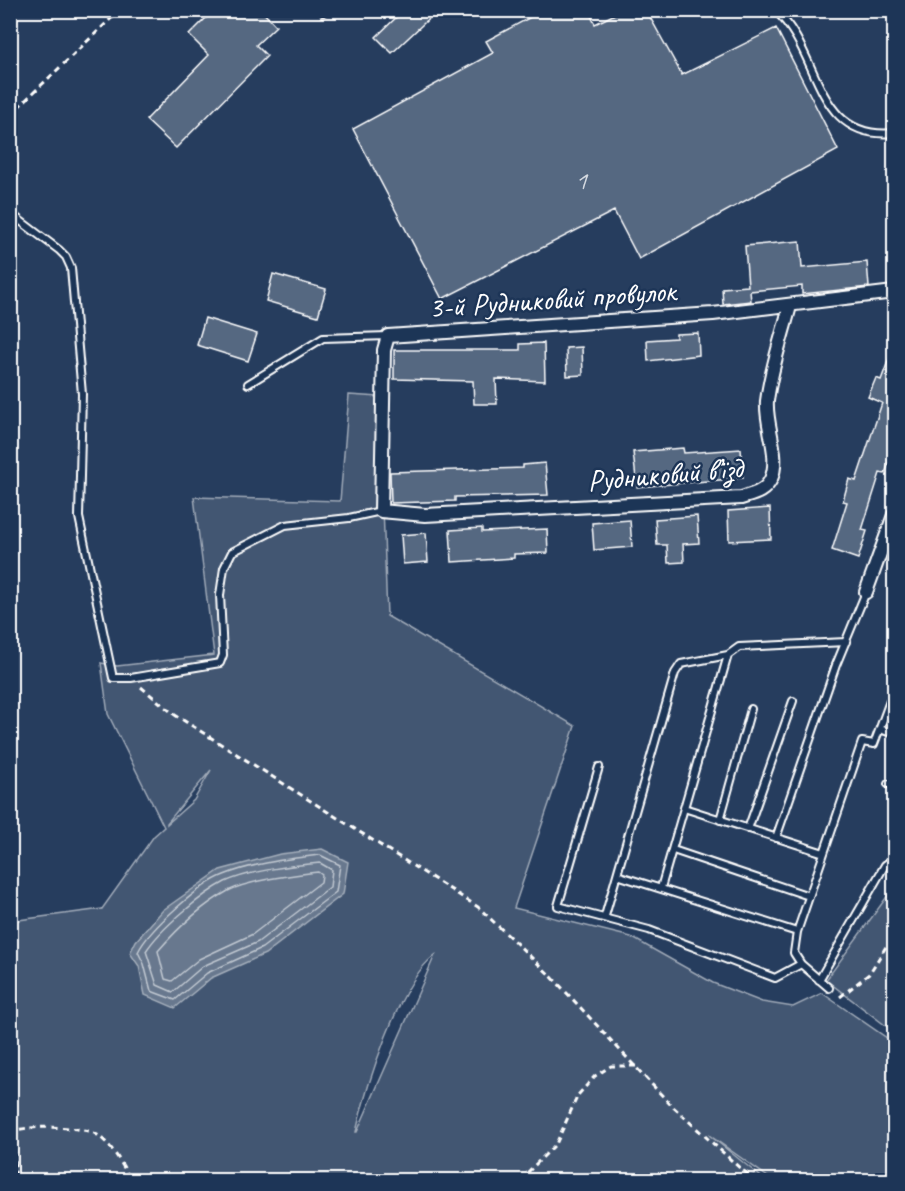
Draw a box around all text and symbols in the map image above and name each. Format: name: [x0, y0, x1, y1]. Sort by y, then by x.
house number: 1: [575, 163, 589, 197]
street label: 3-й Рудниковий провулок: [427, 271, 679, 327]
street label: Рудниковий в’їзд: [586, 448, 747, 500]

